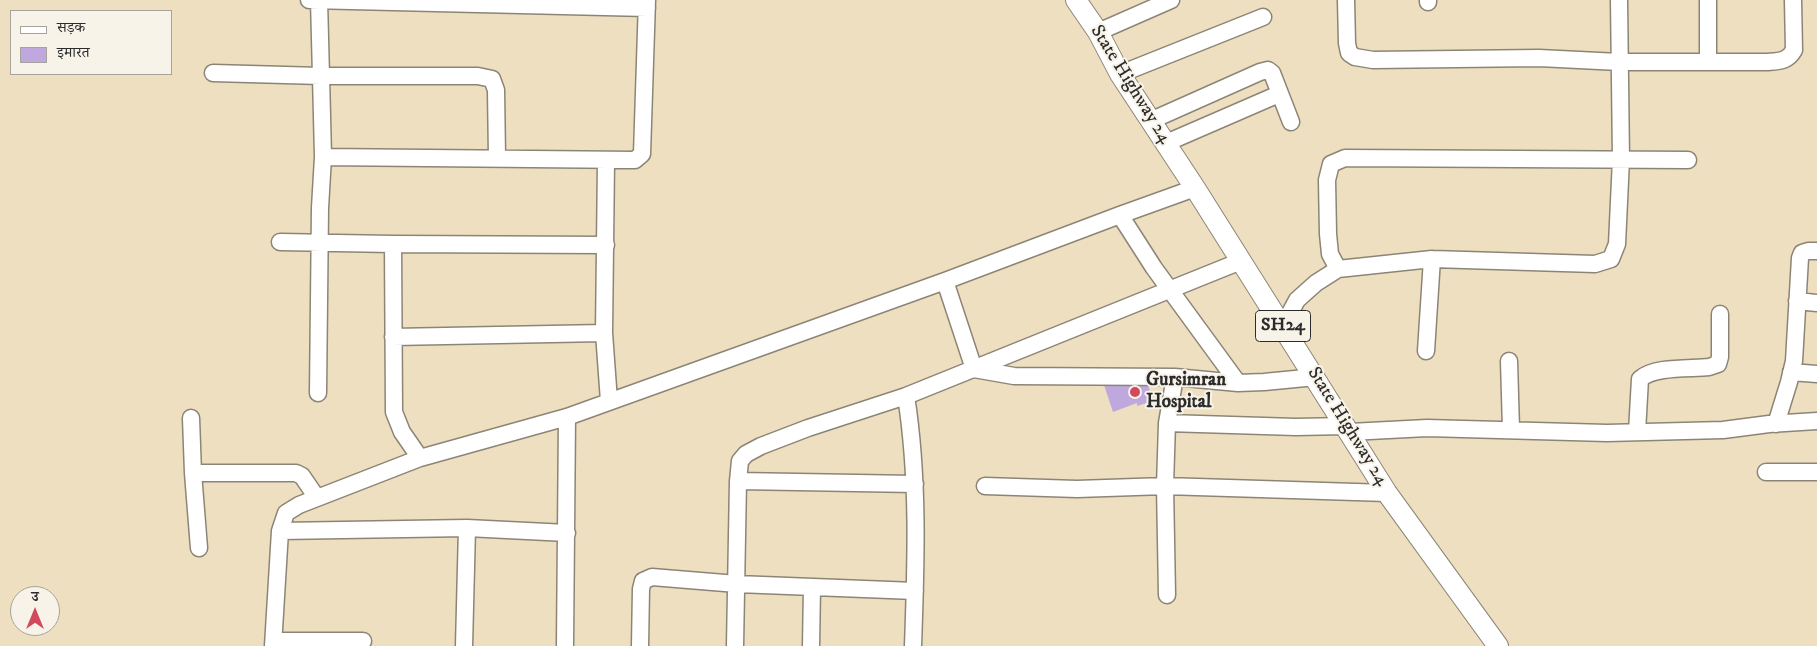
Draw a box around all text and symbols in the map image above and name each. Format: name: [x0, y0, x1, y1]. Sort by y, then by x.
legend: [10, 10, 172, 75]
text: सड़क: [57, 18, 85, 37]
street label: State Highway 24: [1084, 21, 1176, 149]
text: इमारत: [57, 43, 90, 62]
road number: SH24: [1256, 310, 1310, 342]
street label: State Highway 24: [1301, 363, 1393, 491]
place label: Gursimran Hospital: [1146, 370, 1226, 414]
marker: Gursimran Hospital: [1128, 385, 1142, 399]
north arrow: [10, 586, 60, 636]
text: उ: [31, 588, 39, 606]

